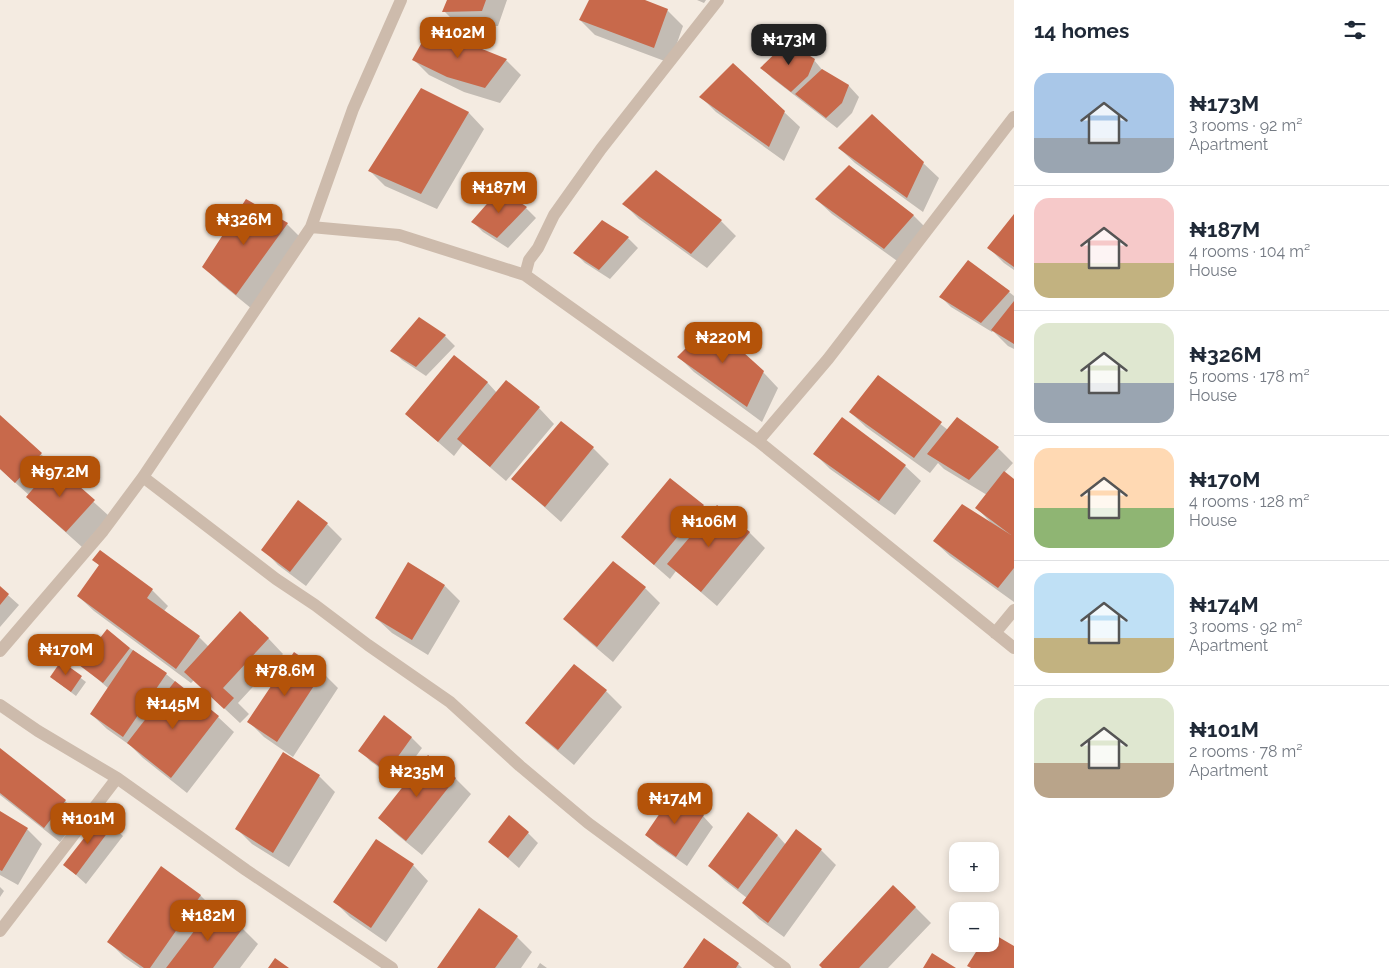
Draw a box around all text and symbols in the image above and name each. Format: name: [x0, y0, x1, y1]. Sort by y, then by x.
icon: filters: [1341, 16, 1369, 44]
pin: ₦102M: [423, 17, 493, 59]
text: 14 homes: [1034, 18, 1129, 43]
text: ₦102M: [431, 23, 485, 42]
pin: ₦173M: [754, 23, 824, 66]
text: ₦173M: [762, 30, 816, 49]
text: ₦173M: [1189, 91, 1259, 116]
icon: home: [1074, 93, 1134, 153]
text: 3 rooms · 92 m²: [1189, 116, 1302, 135]
text: Apartment: [1189, 135, 1268, 154]
pin: ₦187M: [464, 172, 534, 214]
text: ₦187M: [472, 178, 526, 197]
pin: ₦326M: [209, 204, 279, 246]
text: ₦326M: [216, 210, 272, 229]
text: ₦187M: [1189, 217, 1260, 242]
icon: home: [1074, 218, 1134, 278]
text: 4 rooms · 104 m²: [1189, 242, 1310, 261]
text: House: [1189, 261, 1237, 280]
pin: ₦220M: [688, 322, 758, 364]
text: ₦220M: [695, 328, 751, 347]
text: ₦326M: [1189, 342, 1262, 367]
icon: home: [1074, 343, 1134, 403]
text: 5 rooms · 178 m²: [1189, 367, 1310, 386]
text: House: [1189, 386, 1237, 405]
pin: ₦97.2M: [19, 456, 101, 498]
text: ₦97.2M: [31, 462, 89, 481]
text: ₦170M: [1189, 467, 1260, 492]
icon: home: [1074, 468, 1134, 528]
text: 4 rooms · 128 m²: [1189, 492, 1310, 511]
pin: ₦106M: [674, 506, 744, 548]
text: House: [1189, 511, 1237, 530]
text: ₦106M: [681, 512, 737, 531]
text: ₦174M: [1189, 592, 1259, 617]
icon: home: [1074, 593, 1134, 653]
text: 3 rooms · 92 m²: [1189, 617, 1302, 636]
pin: ₦170M: [31, 634, 101, 676]
text: Apartment: [1189, 636, 1268, 655]
text: ₦170M: [39, 640, 93, 659]
pin: ₦78.6M: [244, 654, 326, 697]
text: ₦78.6M: [255, 661, 315, 680]
pin: ₦145M: [138, 688, 208, 730]
text: ₦145M: [146, 694, 200, 713]
text: ₦101M: [1189, 717, 1259, 742]
icon: home: [1074, 718, 1134, 778]
text: 2 rooms · 78 m²: [1189, 742, 1302, 761]
pin: ₦235M: [382, 756, 452, 798]
text: Apartment: [1189, 761, 1268, 780]
text: ₦235M: [390, 762, 444, 781]
pin: ₦174M: [640, 782, 710, 825]
text: ₦174M: [648, 789, 702, 808]
pin: ₦101M: [53, 802, 123, 845]
text: ₦101M: [61, 809, 115, 828]
map controls: [949, 842, 999, 952]
button: +: [949, 842, 999, 892]
pin: ₦182M: [173, 900, 243, 942]
button: −: [949, 902, 999, 952]
text: ₦182M: [181, 906, 235, 925]

